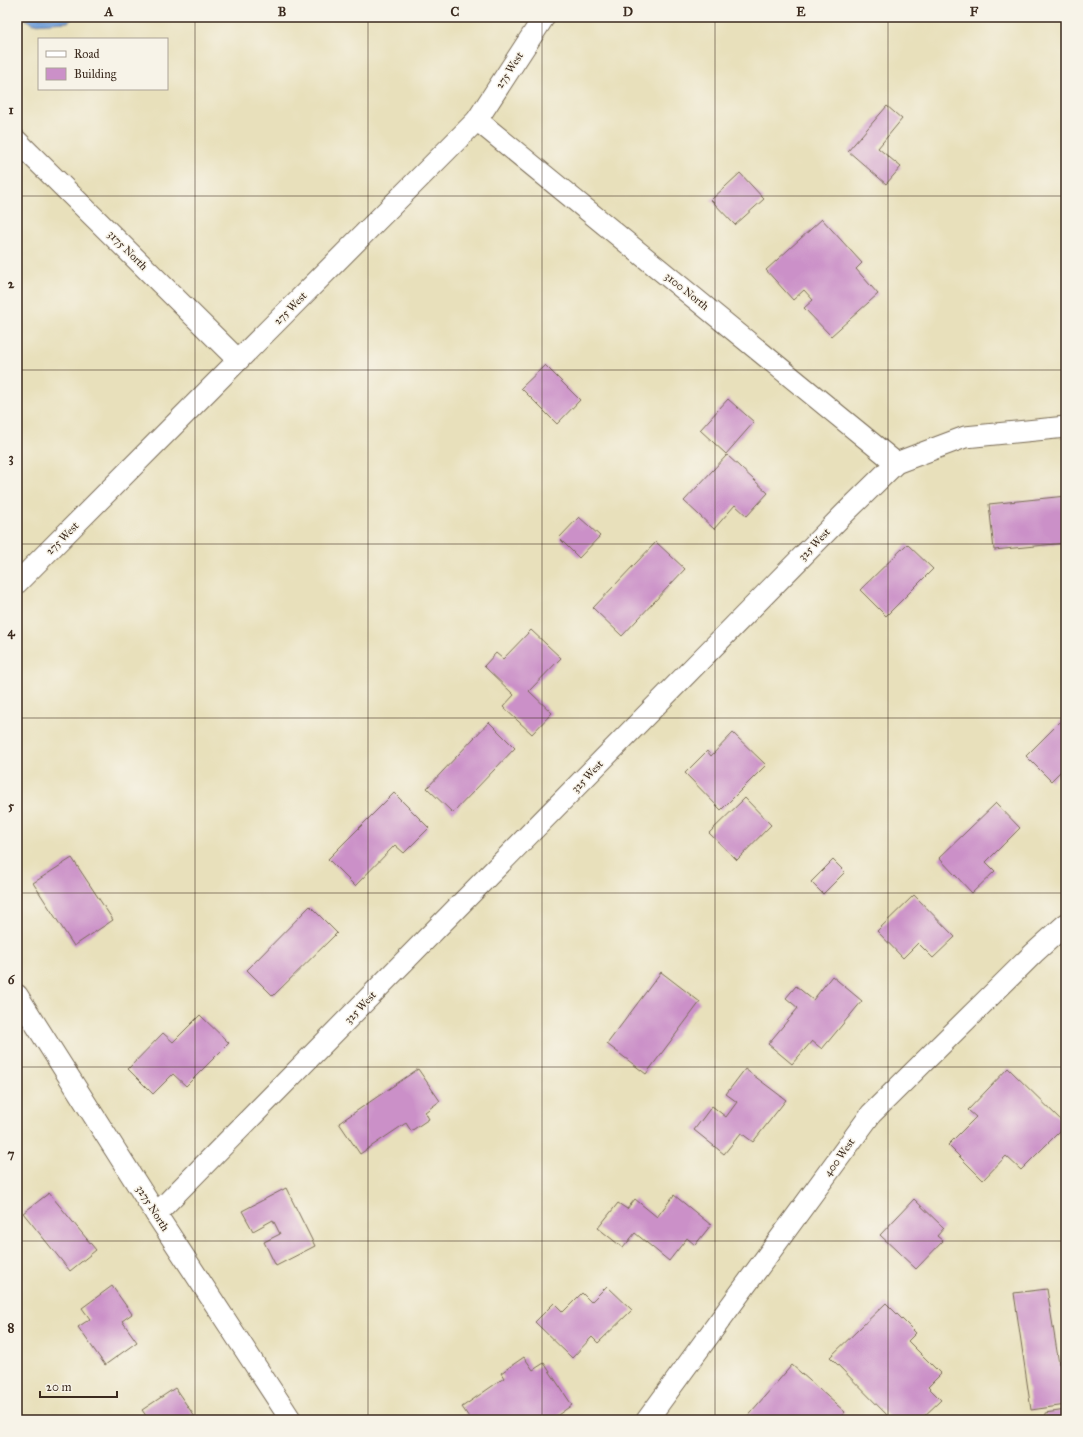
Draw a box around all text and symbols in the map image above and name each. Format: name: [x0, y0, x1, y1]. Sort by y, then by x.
text: A: [104, 4, 114, 20]
text: B: [278, 4, 287, 20]
text: C: [451, 4, 460, 20]
text: D: [623, 4, 633, 20]
text: E: [796, 4, 806, 20]
text: F: [970, 4, 979, 20]
legend: [38, 38, 168, 90]
text: Road: [74, 47, 100, 61]
street label: 275 West: [493, 49, 526, 91]
text: Building: [74, 67, 117, 82]
text: 1: [8, 102, 14, 118]
street label: 3175 North: [105, 228, 150, 273]
street label: 3100 North: [662, 270, 711, 313]
text: 2: [8, 276, 15, 292]
street label: 275 West: [271, 289, 310, 327]
text: 3: [8, 450, 14, 466]
street label: 275 West: [43, 519, 82, 557]
street label: 325 West: [796, 525, 833, 563]
text: 4: [7, 624, 15, 640]
street label: 325 West: [569, 757, 606, 795]
text: 5: [8, 798, 15, 814]
text: 6: [8, 972, 16, 988]
street label: 325 West: [342, 988, 379, 1026]
street label: 400 West: [821, 1136, 858, 1179]
text: 7: [8, 1146, 15, 1162]
street label: 3275 North: [133, 1183, 172, 1234]
text: 8: [8, 1320, 15, 1336]
scale bar: [40, 1373, 117, 1399]
text: 20 m: [46, 1380, 72, 1394]

